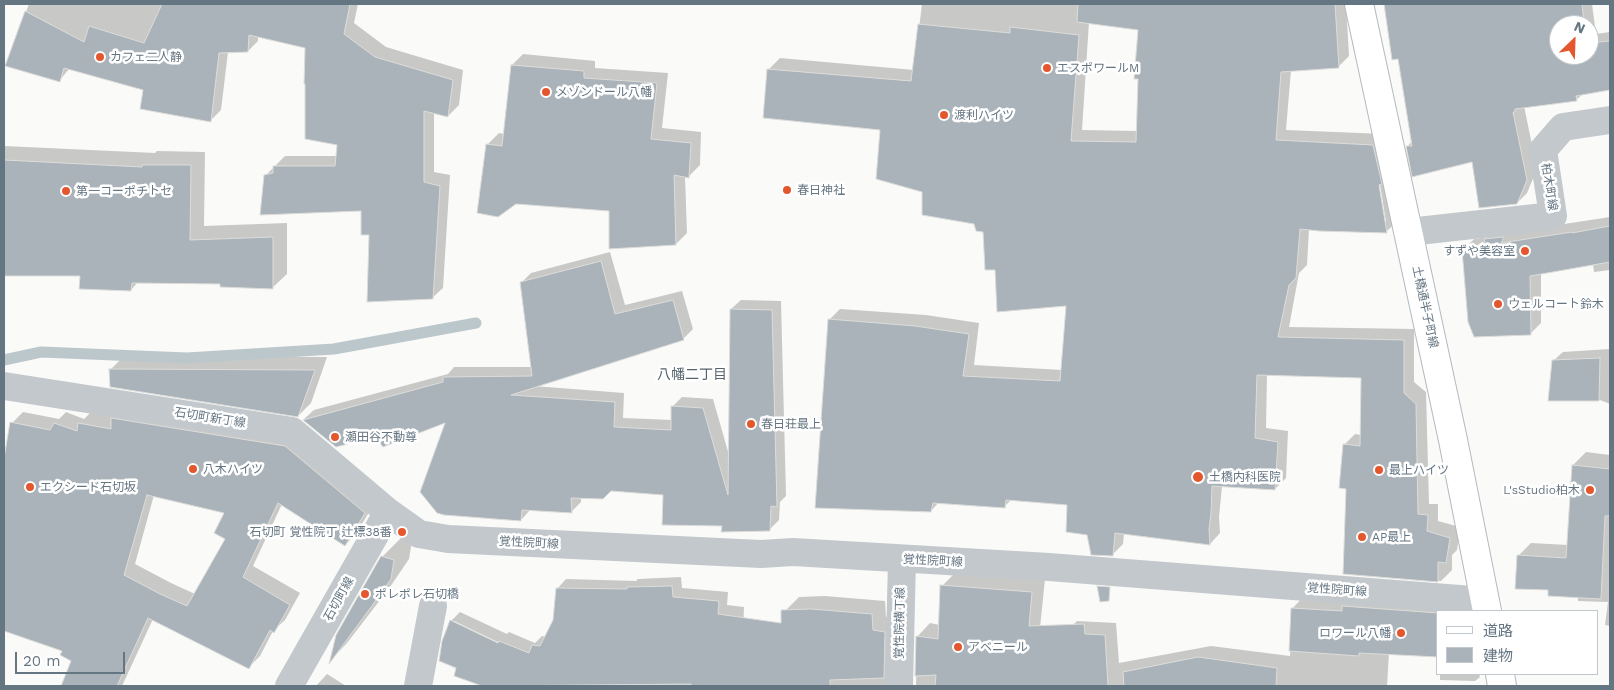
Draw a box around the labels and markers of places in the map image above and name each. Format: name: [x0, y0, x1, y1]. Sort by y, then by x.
place label: カフェ二人静: [110, 50, 182, 64]
marker: カフェ二人静: [94, 51, 106, 63]
place label: エスポワールM: [1057, 61, 1139, 75]
marker: エスポワールM: [1041, 62, 1053, 74]
place label: メゾンドール八幡: [556, 85, 652, 99]
marker: メゾンドール八幡: [540, 86, 552, 98]
place label: 渡利ハイツ: [954, 108, 1014, 122]
marker: 渡利ハイツ: [938, 109, 950, 121]
place label: 春日神社: [797, 183, 845, 197]
place label: 第一コーポチトセ: [76, 184, 172, 198]
marker: 春日神社: [781, 184, 793, 196]
marker: 第一コーポチトセ: [60, 185, 72, 197]
place label: すずや美容室: [1443, 244, 1515, 258]
marker: すずや美容室: [1519, 245, 1531, 257]
place label: ウェルコート鈴木: [1508, 297, 1604, 311]
marker: ウェルコート鈴木: [1492, 298, 1504, 310]
place label: 春日荘最上: [761, 417, 821, 431]
marker: 春日荘最上: [745, 418, 757, 430]
place label: 瀬田谷不動尊: [345, 430, 417, 444]
marker: 瀬田谷不動尊: [329, 431, 341, 443]
place label: 八木ハイツ: [203, 462, 263, 476]
marker: 八木ハイツ: [187, 463, 199, 475]
place label: 最上ハイツ: [1389, 463, 1449, 477]
marker: 最上ハイツ: [1373, 464, 1385, 476]
marker: 土橋内科医院: [1191, 470, 1205, 484]
place label: 土橋内科医院: [1209, 470, 1281, 484]
place label: エクシード石切坂: [40, 480, 136, 494]
marker: エクシード石切坂: [24, 481, 36, 493]
place label: L'sStudio柏木: [1503, 483, 1580, 497]
marker: L'sStudio柏木: [1584, 484, 1596, 496]
place label: 石切町 覚性院丁 辻標38番: [249, 525, 392, 539]
marker: 石切町 覚性院丁 辻標38番: [396, 526, 408, 538]
place label: AP最上: [1372, 530, 1411, 544]
marker: AP最上: [1356, 531, 1368, 543]
place label: ポレポレ石切橋: [375, 587, 459, 601]
marker: ポレポレ石切橋: [359, 588, 371, 600]
place label: ロワール八幡: [1319, 626, 1391, 640]
marker: ロワール八幡: [1395, 627, 1407, 639]
place label: アベニール: [968, 640, 1028, 654]
marker: アベニール: [952, 641, 964, 653]

